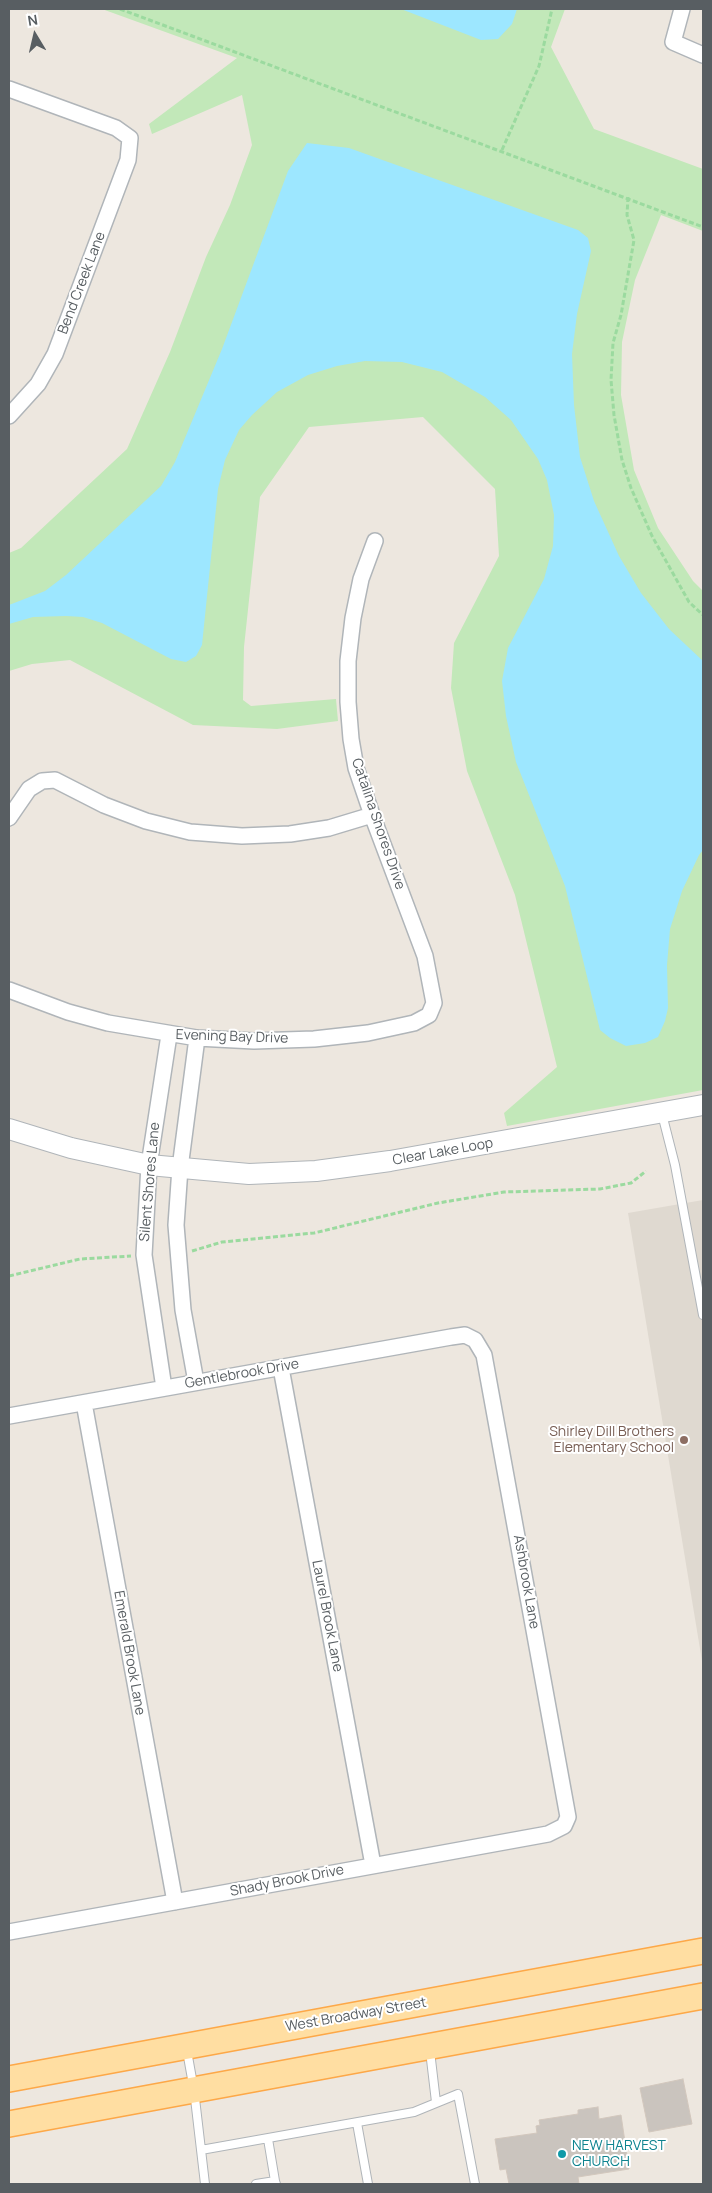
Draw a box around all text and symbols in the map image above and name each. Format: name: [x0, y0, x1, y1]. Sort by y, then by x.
north arrow: [10, 10, 60, 60]
text: N: [26, 10, 39, 30]
street label: Bend Creek Lane: [55, 229, 109, 337]
street label: Catalina Shores Drive: [348, 756, 408, 892]
street label: Evening Bay Drive: [175, 1027, 289, 1047]
street label: Silent Shores Lane: [136, 1122, 164, 1242]
street label: Clear Lake Loop: [391, 1135, 495, 1169]
street label: Gentlebrook Drive: [184, 1356, 300, 1392]
place label: Shirley Dill Brothers Elementary School: [549, 1424, 674, 1456]
marker: Shirley Dill Brothers Elementary School: [678, 1434, 690, 1446]
street label: Ashbrook Lane: [509, 1534, 543, 1630]
street label: Laurel Brook Lane: [308, 1559, 346, 1673]
street label: Emerald Brook Lane: [110, 1589, 148, 1717]
street label: Shady Brook Drive: [229, 1862, 345, 1900]
street label: West Broadway Street: [284, 1994, 428, 2036]
place label: NEW HARVEST CHURCH: [572, 2138, 666, 2170]
marker: NEW HARVEST CHURCH: [556, 2148, 568, 2160]

